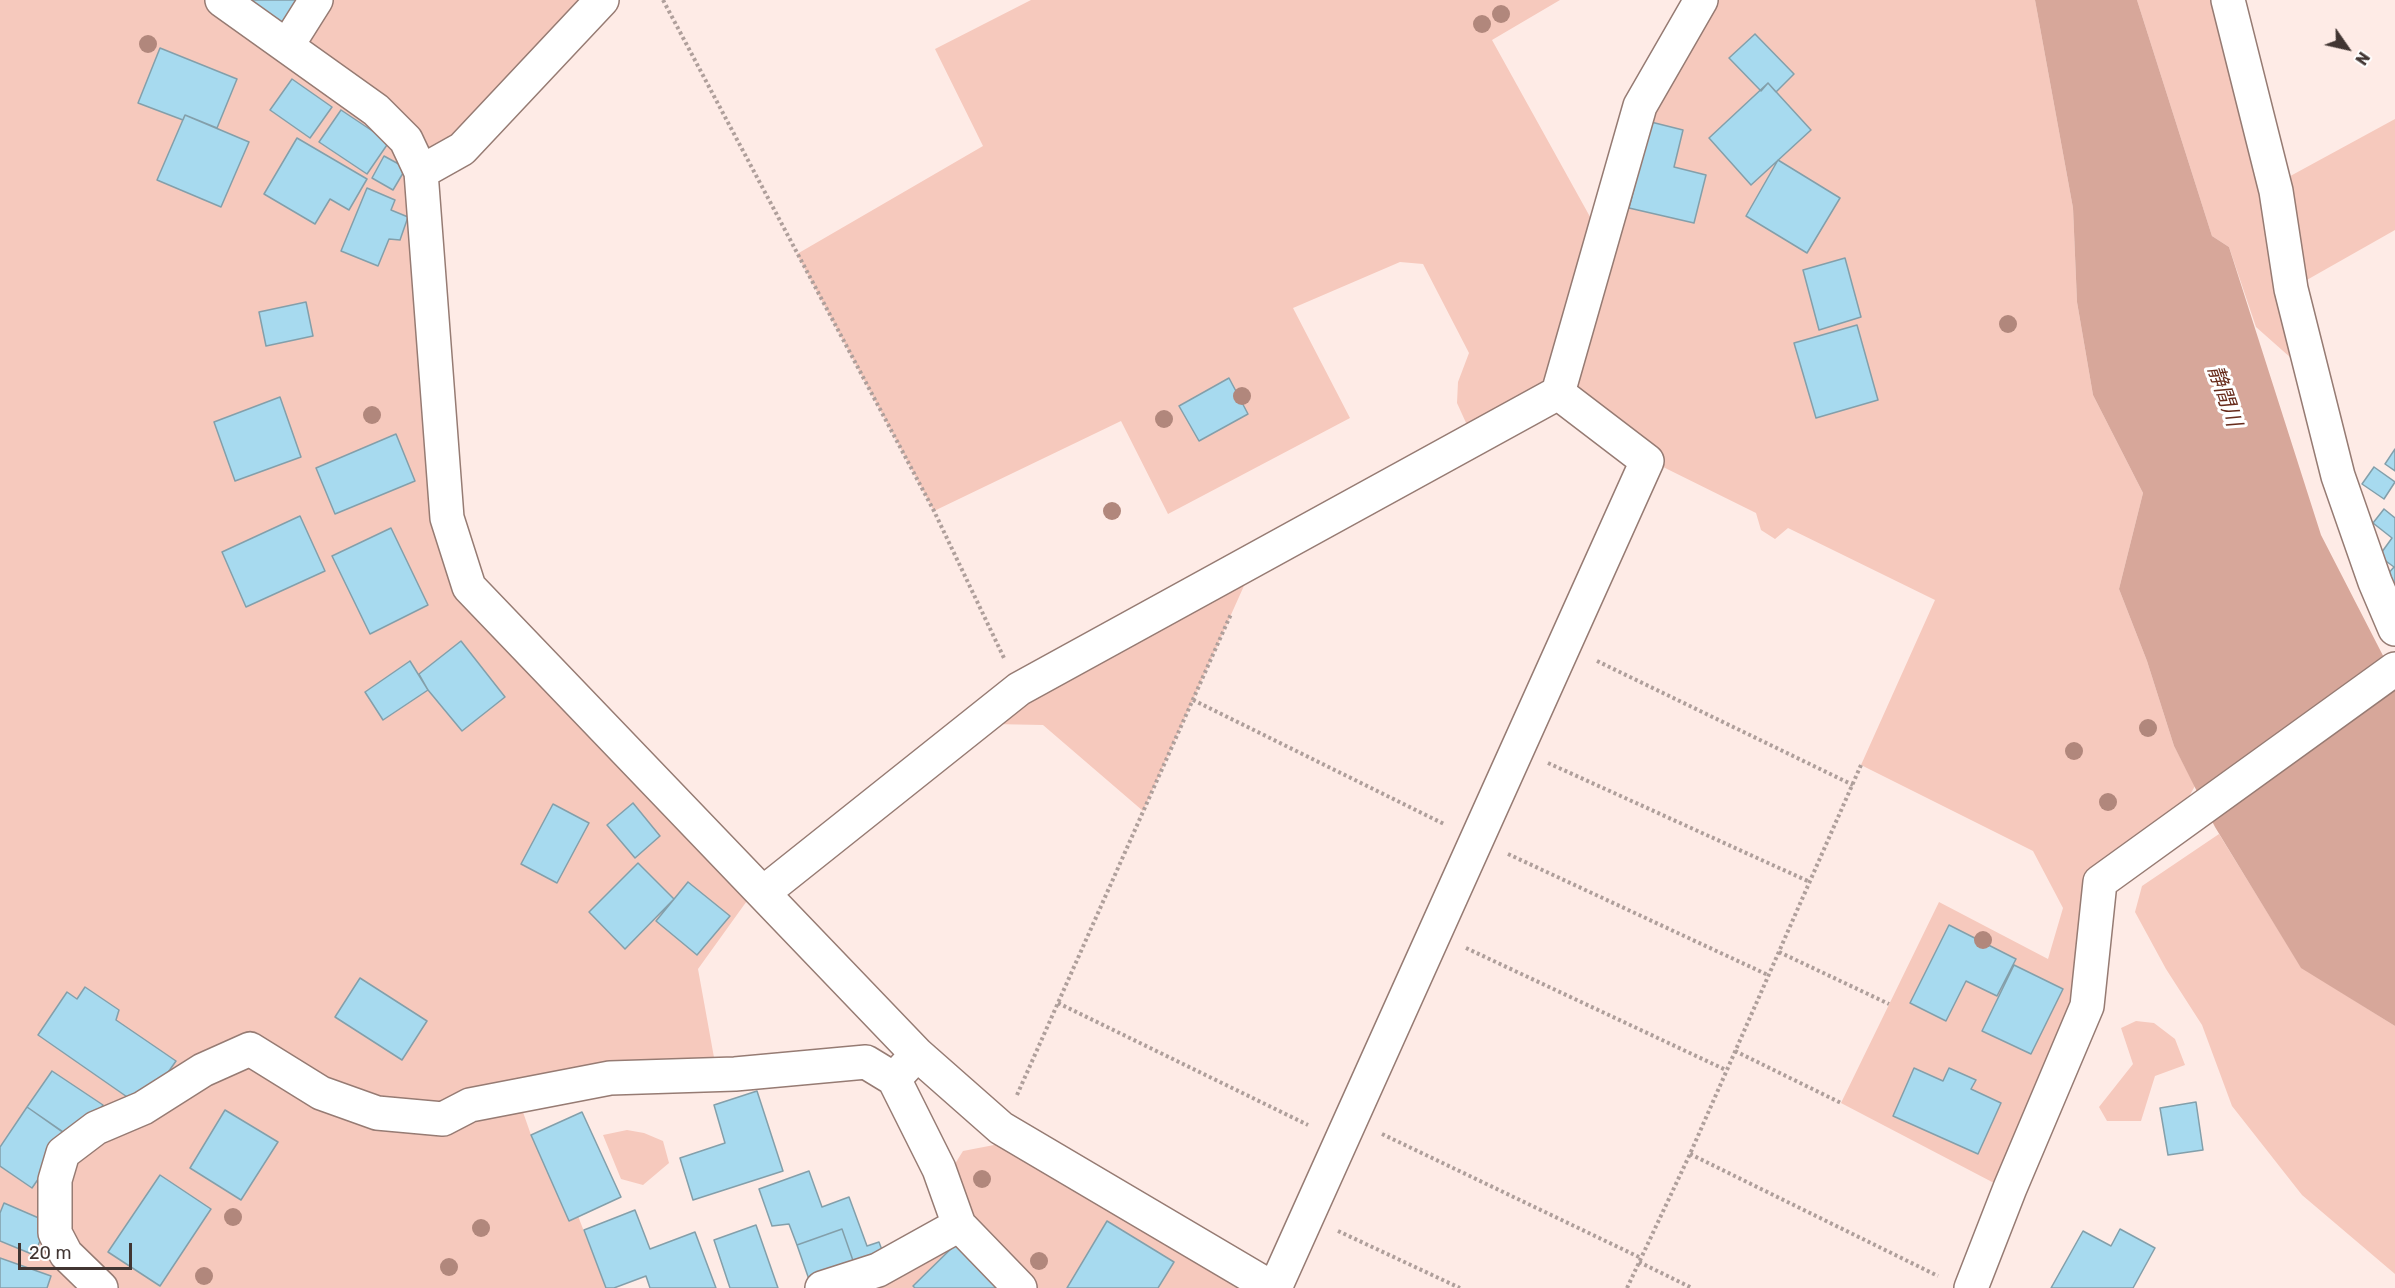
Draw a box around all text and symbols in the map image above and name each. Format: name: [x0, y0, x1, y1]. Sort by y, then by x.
north arrow: [2317, 18, 2377, 78]
text: N: [2351, 48, 2373, 68]
water label: 静間川: [2202, 362, 2246, 430]
scale bar: [21, 1231, 135, 1269]
text: 20 m: [29, 1242, 71, 1264]

